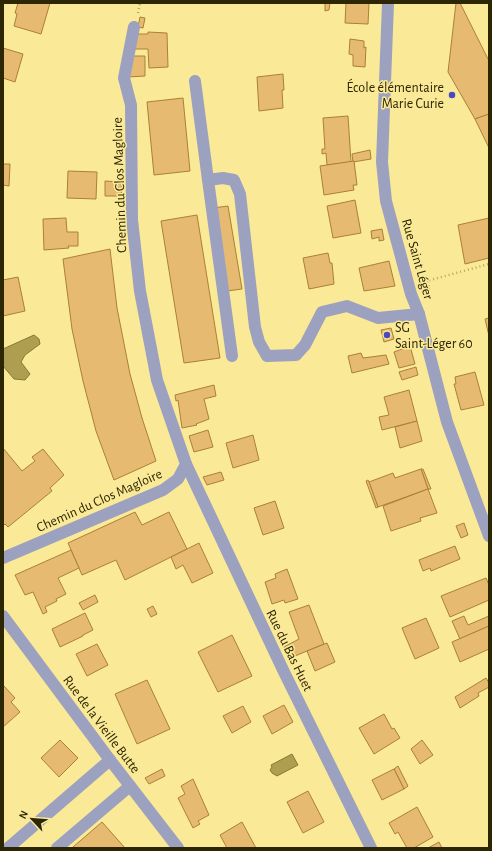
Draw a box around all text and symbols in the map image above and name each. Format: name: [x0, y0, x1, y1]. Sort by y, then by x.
place label: École élémentaire Marie Curie: [347, 78, 444, 111]
marker: École élémentaire Marie Curie: [447, 90, 457, 100]
street label: Chemin du Clos Magloire: [111, 117, 129, 253]
street label: Rue Saint Léger: [399, 217, 435, 302]
place label: SG Saint-Léger 60: [395, 321, 473, 351]
marker: SG Saint-Léger 60: [382, 330, 392, 340]
street label: Chemin du Clos Magloire: [35, 467, 164, 535]
street label: Rue du Bas Huet: [263, 607, 315, 694]
street label: Rue de la Vieille Butte: [60, 673, 142, 776]
north arrow: [12, 799, 52, 839]
text: N: [17, 809, 30, 821]

